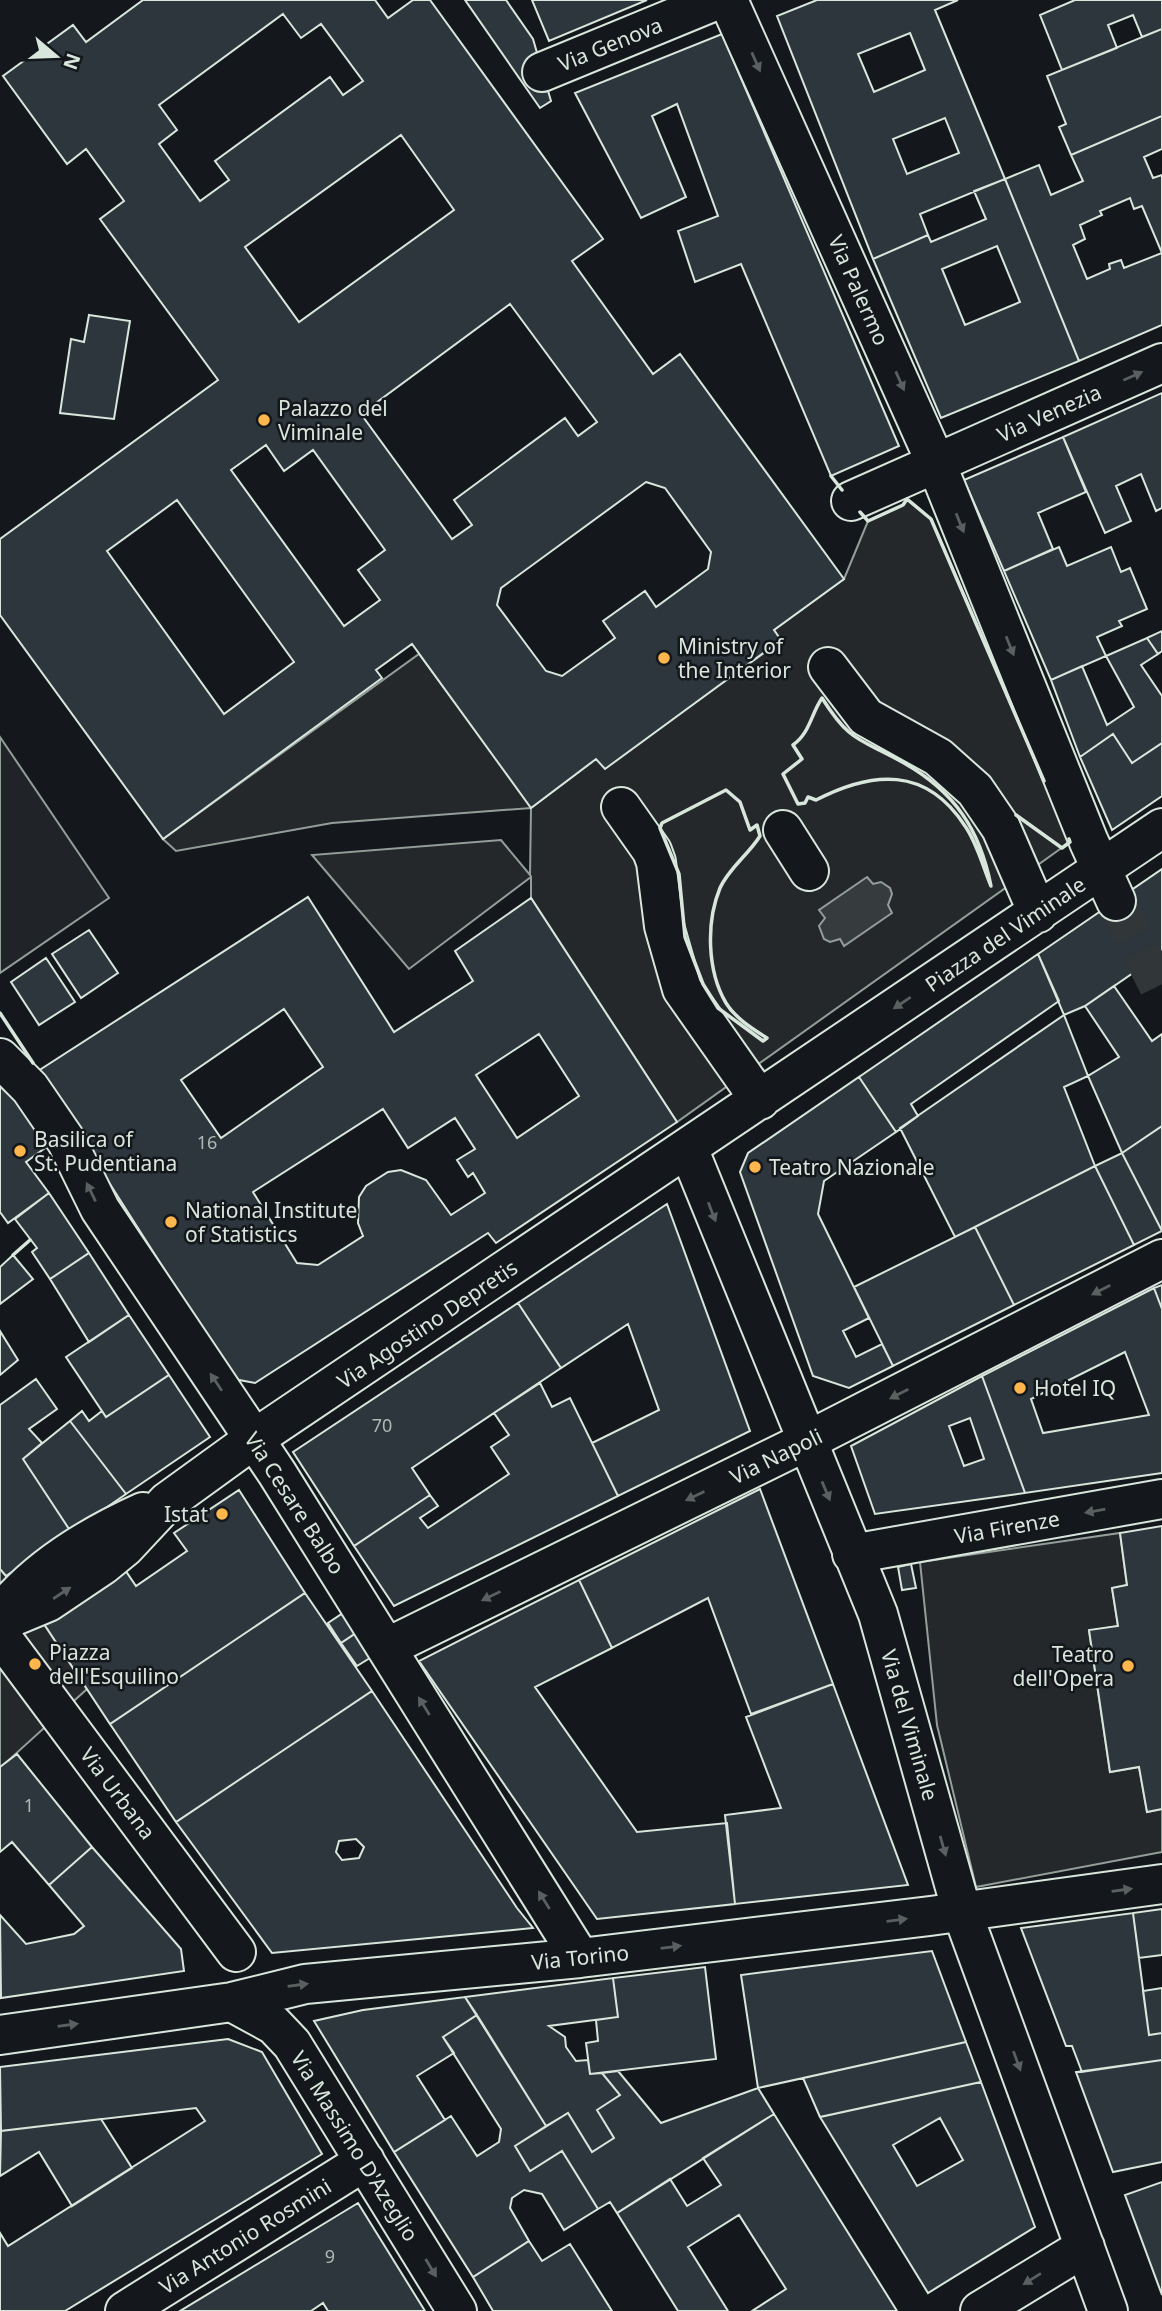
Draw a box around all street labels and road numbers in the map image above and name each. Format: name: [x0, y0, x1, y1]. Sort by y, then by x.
street label: Via Genova: [554, 10, 666, 78]
street label: Via Palermo: [822, 230, 896, 350]
street label: Via Venezia: [993, 378, 1105, 448]
street label: Piazza del Viminale: [919, 870, 1091, 998]
street label: Via Agostino Depretis: [331, 1253, 523, 1395]
street label: Via Napoli: [725, 1422, 827, 1490]
street label: Via Cesare Balbo: [239, 1426, 351, 1580]
street label: Via Firenze: [952, 1504, 1062, 1550]
street label: Via del Viminale: [875, 1646, 945, 1804]
street label: Via Urbana: [74, 1741, 162, 1845]
street label: Via Torino: [530, 1938, 630, 1976]
street label: Via Massimo D'Azeglio: [285, 2045, 425, 2247]
street label: Via Antonio Rosmini: [154, 2172, 336, 2300]

